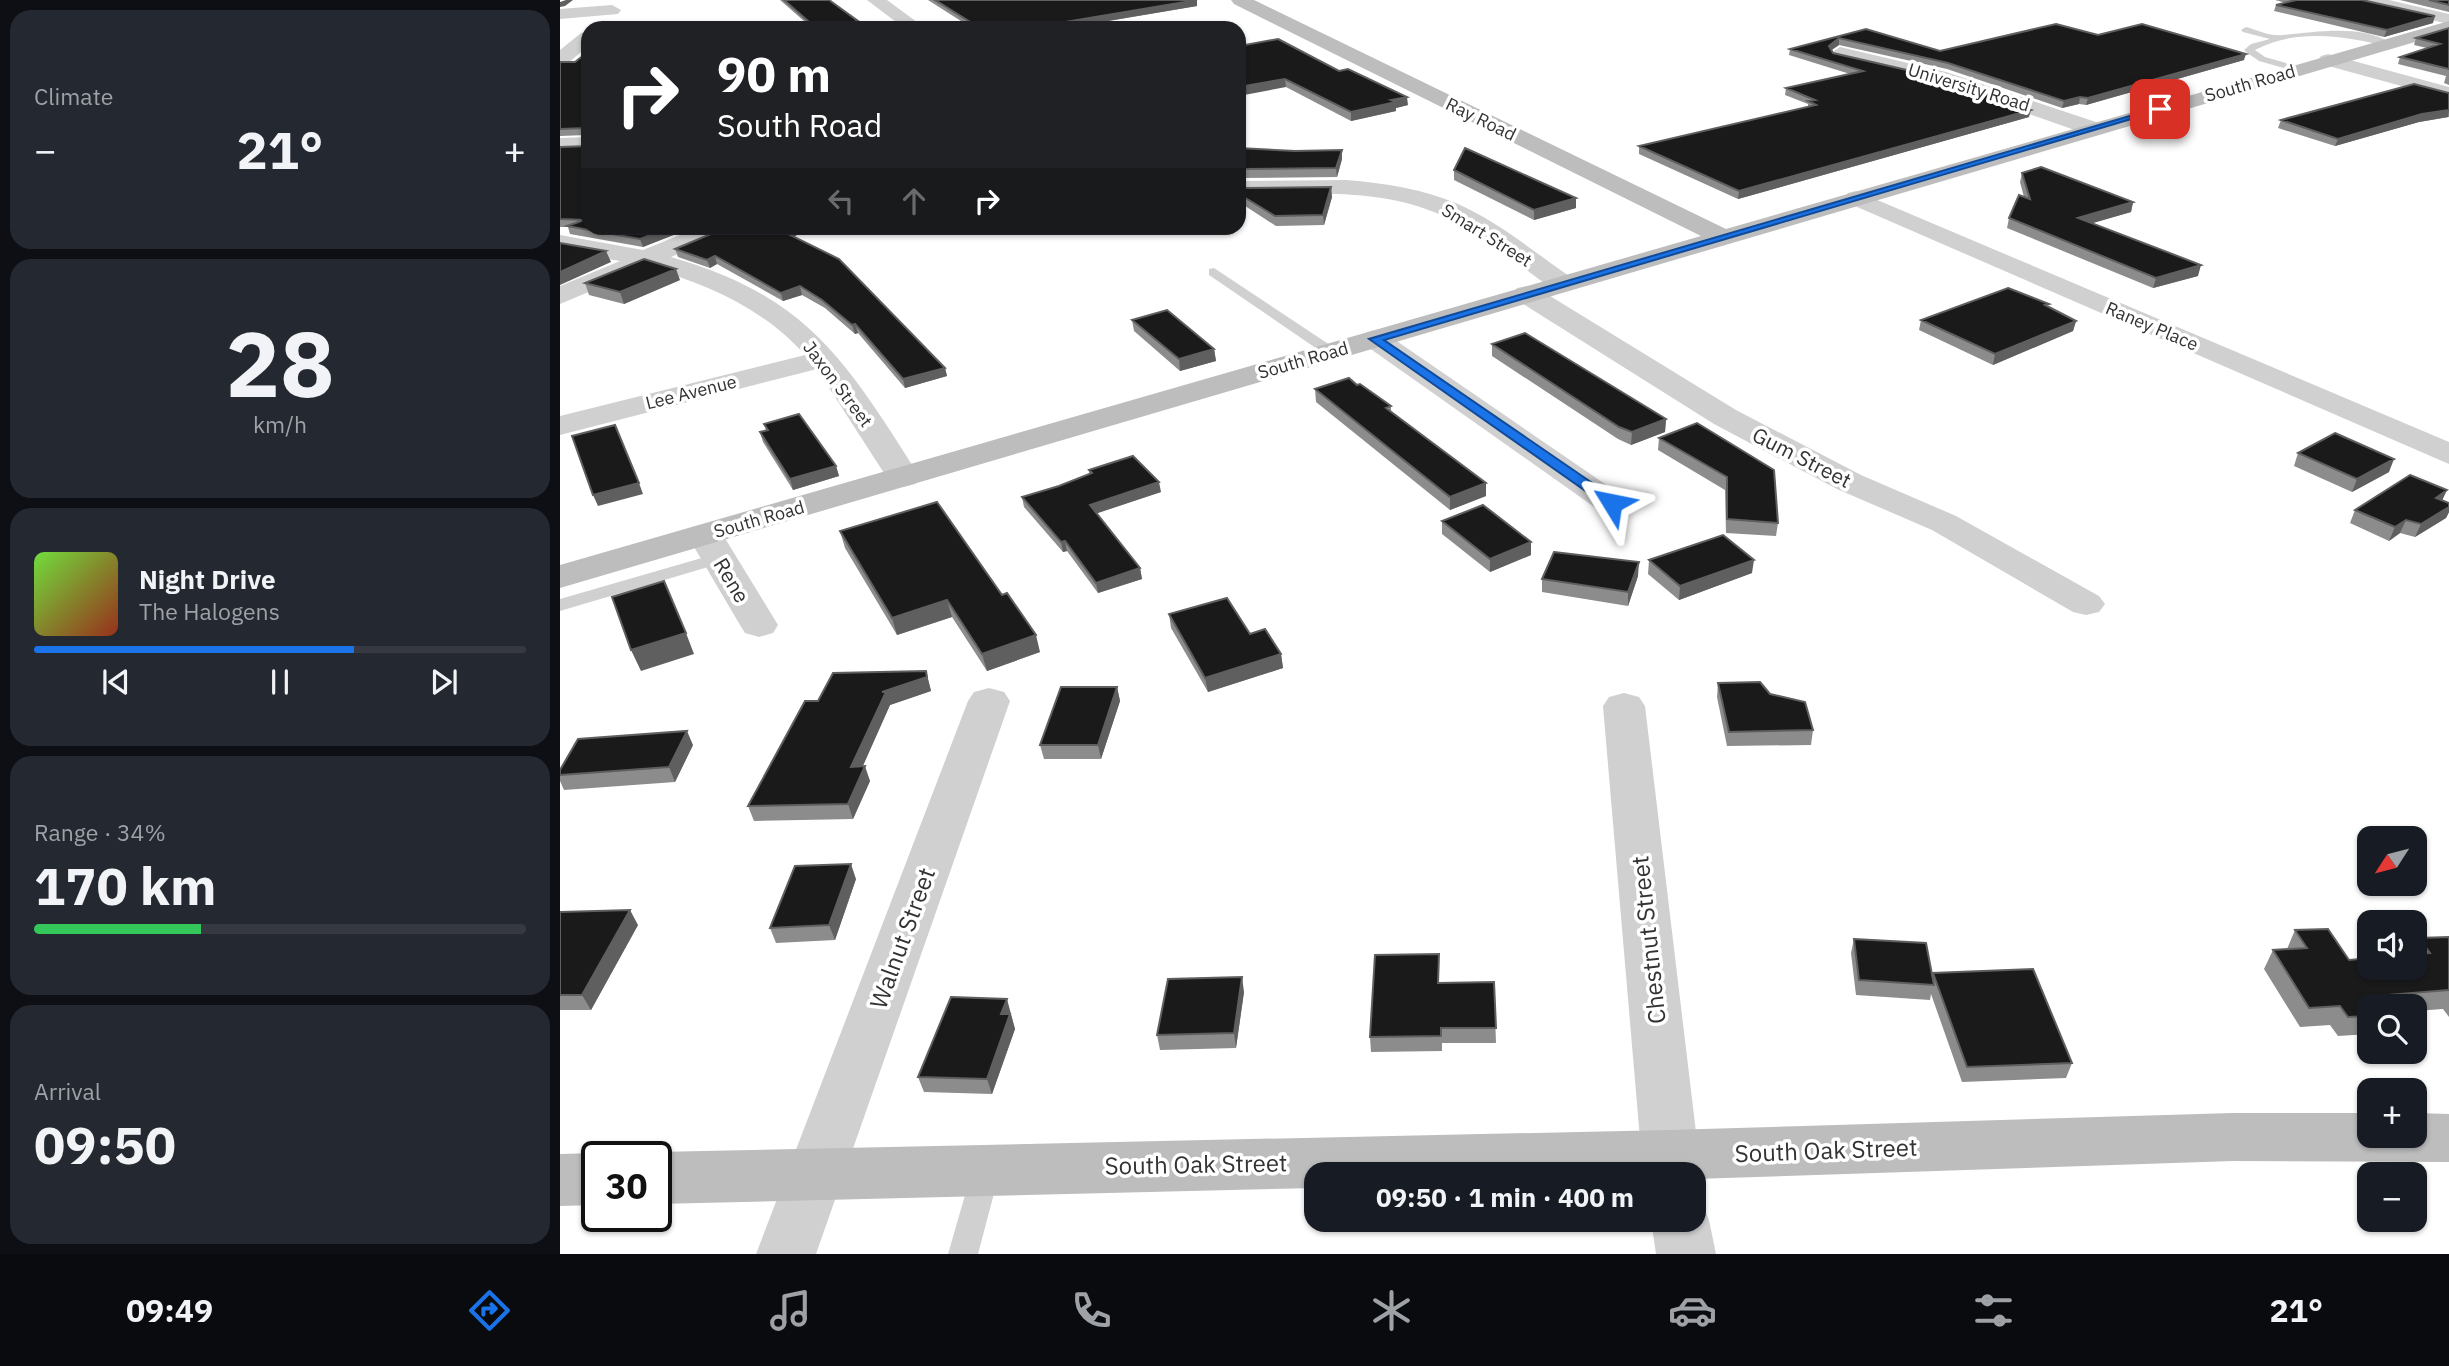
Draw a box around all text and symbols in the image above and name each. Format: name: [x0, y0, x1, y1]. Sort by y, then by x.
text: 90 m: [717, 42, 831, 105]
icon: right: [602, 49, 693, 140]
street label: University Road: [1905, 58, 2033, 116]
street label: South Road: [2202, 59, 2298, 107]
pin: [2130, 79, 2190, 139]
text: Climate: [34, 81, 113, 111]
icon: arrive: [2141, 90, 2179, 128]
street label: Ray Road: [1442, 92, 1520, 146]
text: South Road: [717, 104, 882, 146]
text: 21°: [237, 116, 323, 183]
text: −: [34, 125, 57, 174]
text: +: [503, 125, 526, 174]
icon: left: [822, 182, 860, 220]
icon: ahead: [895, 182, 933, 220]
icon: right: [968, 182, 1006, 220]
street label: Smart Street: [1437, 198, 1537, 272]
street label: Raney Place: [2102, 296, 2202, 356]
text: 28: [225, 304, 335, 422]
street label: Jaxon Street: [798, 336, 878, 432]
street label: South Road: [1255, 336, 1351, 384]
street label: Lee Avenue: [643, 370, 739, 414]
text: km/h: [253, 409, 307, 439]
street label: Gum Street: [1748, 420, 1856, 494]
position arrow: [1575, 466, 1649, 540]
street label: South Road: [711, 495, 807, 543]
street label: Rene: [708, 552, 756, 608]
text: Night Drive: [139, 562, 276, 596]
text: The Halogens: [139, 596, 280, 626]
icon: previous: [97, 663, 135, 701]
icon: pause: [261, 663, 299, 701]
icon: next: [425, 663, 463, 701]
text: Range · 34%: [34, 817, 166, 847]
north arrow: [2357, 826, 2427, 896]
map controls: [2357, 826, 2427, 1232]
text: 170 km: [34, 852, 216, 919]
street label: Chestnut Street: [1623, 854, 1673, 1026]
street label: Walnut Street: [862, 863, 942, 1013]
button: sound: [2357, 910, 2427, 980]
button: search: [2357, 994, 2427, 1064]
text: Arrival: [34, 1076, 101, 1106]
button: +: [2357, 1078, 2427, 1148]
text: 09:50: [34, 1111, 176, 1178]
street label: South Oak Street: [1734, 1131, 1918, 1169]
speed limit sign: 30: [581, 1141, 672, 1232]
street label: South Oak Street: [1104, 1146, 1288, 1182]
button: −: [2357, 1162, 2427, 1232]
text: 09:50 · 1 min · 400 m: [1376, 1180, 1634, 1214]
icon: directions: [465, 1286, 514, 1335]
icon: music: [766, 1286, 815, 1335]
icon: phone: [1067, 1286, 1116, 1335]
icon: climate: [1367, 1286, 1416, 1335]
icon: car: [1668, 1286, 1717, 1335]
icon: filters: [1969, 1286, 2018, 1335]
text: 09:49: [126, 1289, 213, 1331]
text: 21°: [2270, 1289, 2323, 1331]

